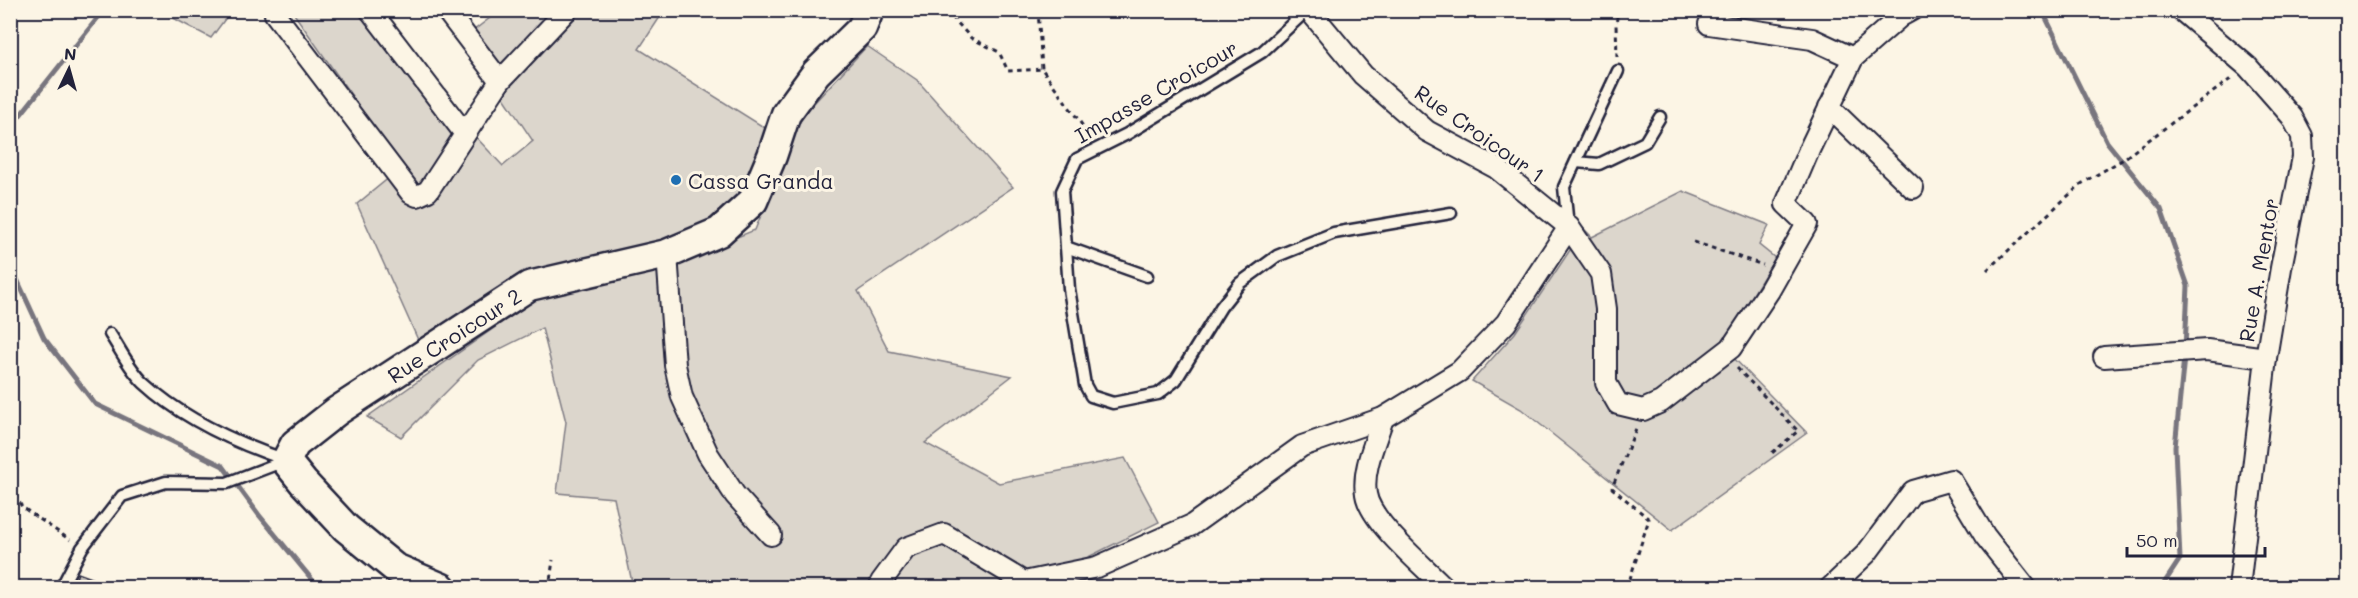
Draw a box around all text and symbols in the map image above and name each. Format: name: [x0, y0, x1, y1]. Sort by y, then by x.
street label: Impasse Croicour: [1070, 33, 1242, 149]
north arrow: [39, 39, 99, 99]
text: N: [63, 43, 77, 65]
street label: Rue Croicour 1: [1410, 78, 1550, 188]
place label: Cassa Granda: [688, 167, 834, 194]
marker: Cassa Granda: [669, 173, 683, 187]
street label: Rue A. Mentor: [2232, 196, 2284, 344]
street label: Rue Croicour 2: [382, 282, 526, 388]
scale bar: [2127, 520, 2265, 558]
text: 50 m: [2136, 528, 2178, 552]

